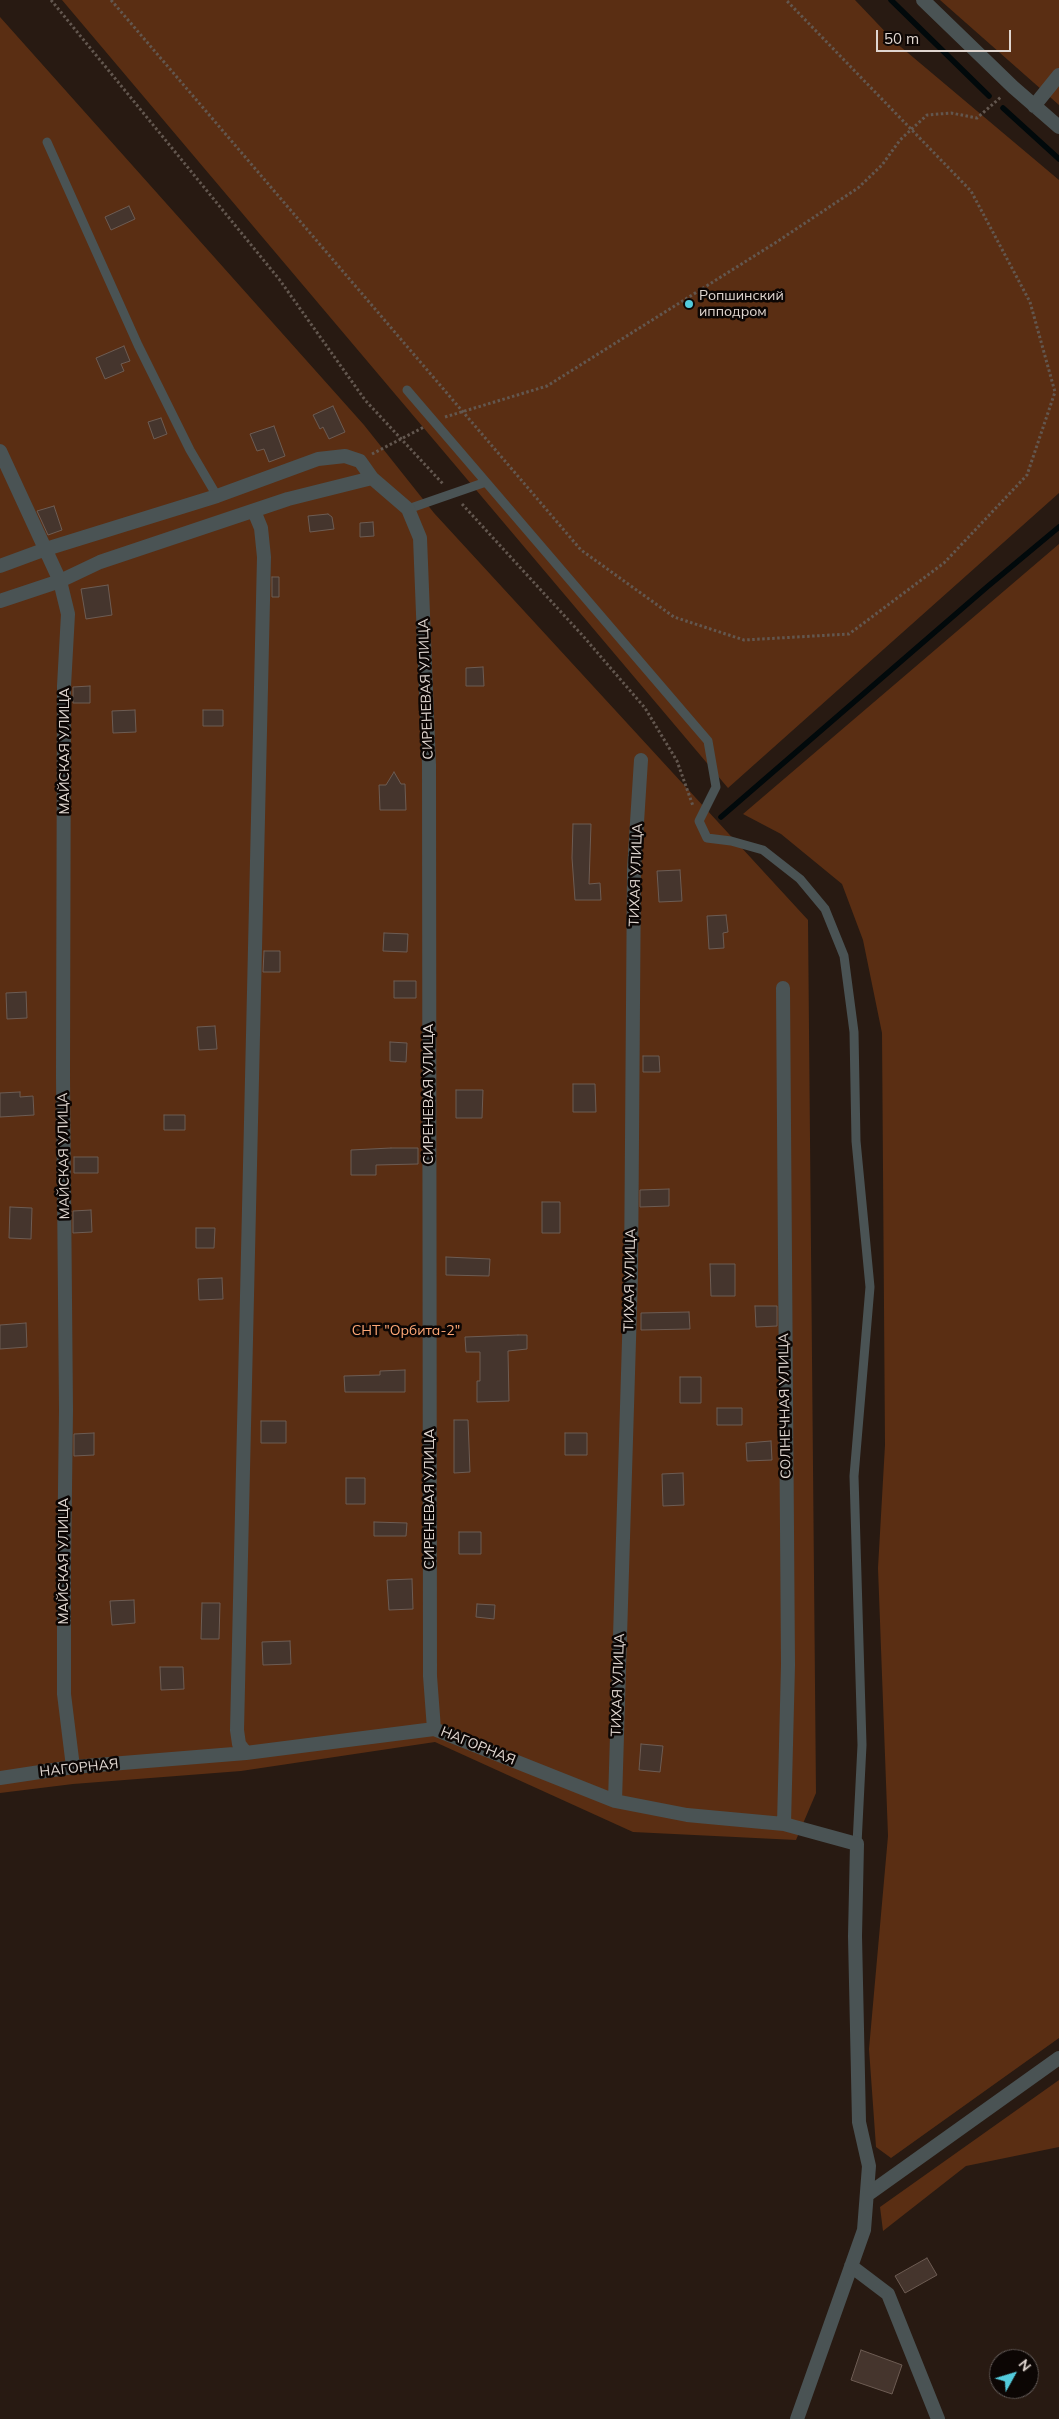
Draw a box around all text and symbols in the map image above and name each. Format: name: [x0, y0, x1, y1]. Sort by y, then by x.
scale bar: [879, 20, 1014, 52]
text: 50 m: [884, 29, 919, 48]
place label: Ропшинский ипподром: [699, 288, 784, 321]
marker: Ропшинский ипподром: [683, 298, 695, 310]
street label: СИРЕНЕВАЯ УЛИЦА: [415, 618, 437, 760]
street label: МАЙСКАЯ УЛИЦА: [57, 688, 73, 814]
street label: ТИХАЯ УЛИЦА: [626, 823, 646, 927]
street label: СИРЕНЕВАЯ УЛИЦА: [421, 1023, 437, 1165]
street label: МАЙСКАЯ УЛИЦА: [54, 1092, 74, 1220]
street label: ТИХАЯ УЛИЦА: [621, 1228, 639, 1332]
park label: СНТ "Орбита-2": [352, 1323, 460, 1339]
street label: СОЛНЕЧНАЯ УЛИЦА: [775, 1333, 795, 1479]
street label: СИРЕНЕВАЯ УЛИЦА: [422, 1428, 438, 1570]
street label: МАЙСКАЯ УЛИЦА: [56, 1498, 72, 1624]
street label: ТИХАЯ УЛИЦА: [608, 1633, 628, 1737]
street label: НАГОРНАЯ: [438, 1723, 518, 1769]
street label: НАГОРНАЯ: [39, 1756, 119, 1780]
north arrow: [989, 2349, 1039, 2399]
text: N: [1015, 2355, 1035, 2375]

